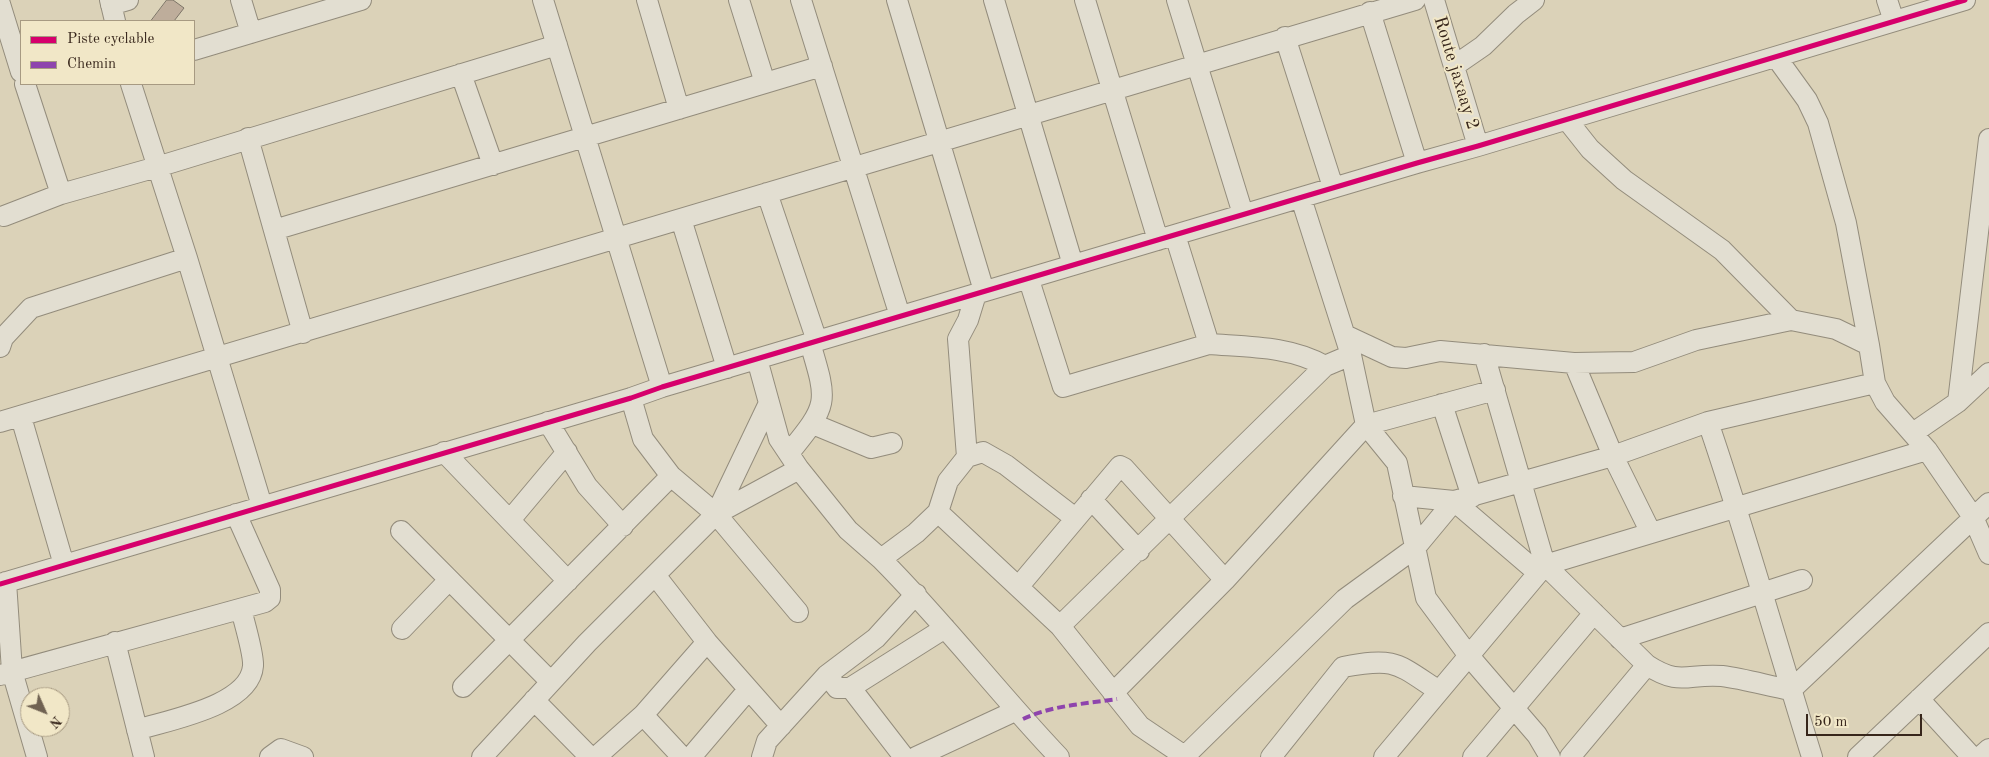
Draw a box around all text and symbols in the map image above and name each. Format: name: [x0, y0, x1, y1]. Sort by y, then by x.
street label: Route jaxaay 2: [1428, 14, 1484, 132]
legend: [20, 20, 195, 85]
text: Piste cyclable: [67, 32, 155, 47]
text: Chemin: [67, 57, 116, 72]
north arrow: [20, 687, 70, 737]
scale bar: [1809, 704, 1925, 736]
text: N: [46, 713, 64, 730]
text: 50 m: [1814, 715, 1848, 730]

